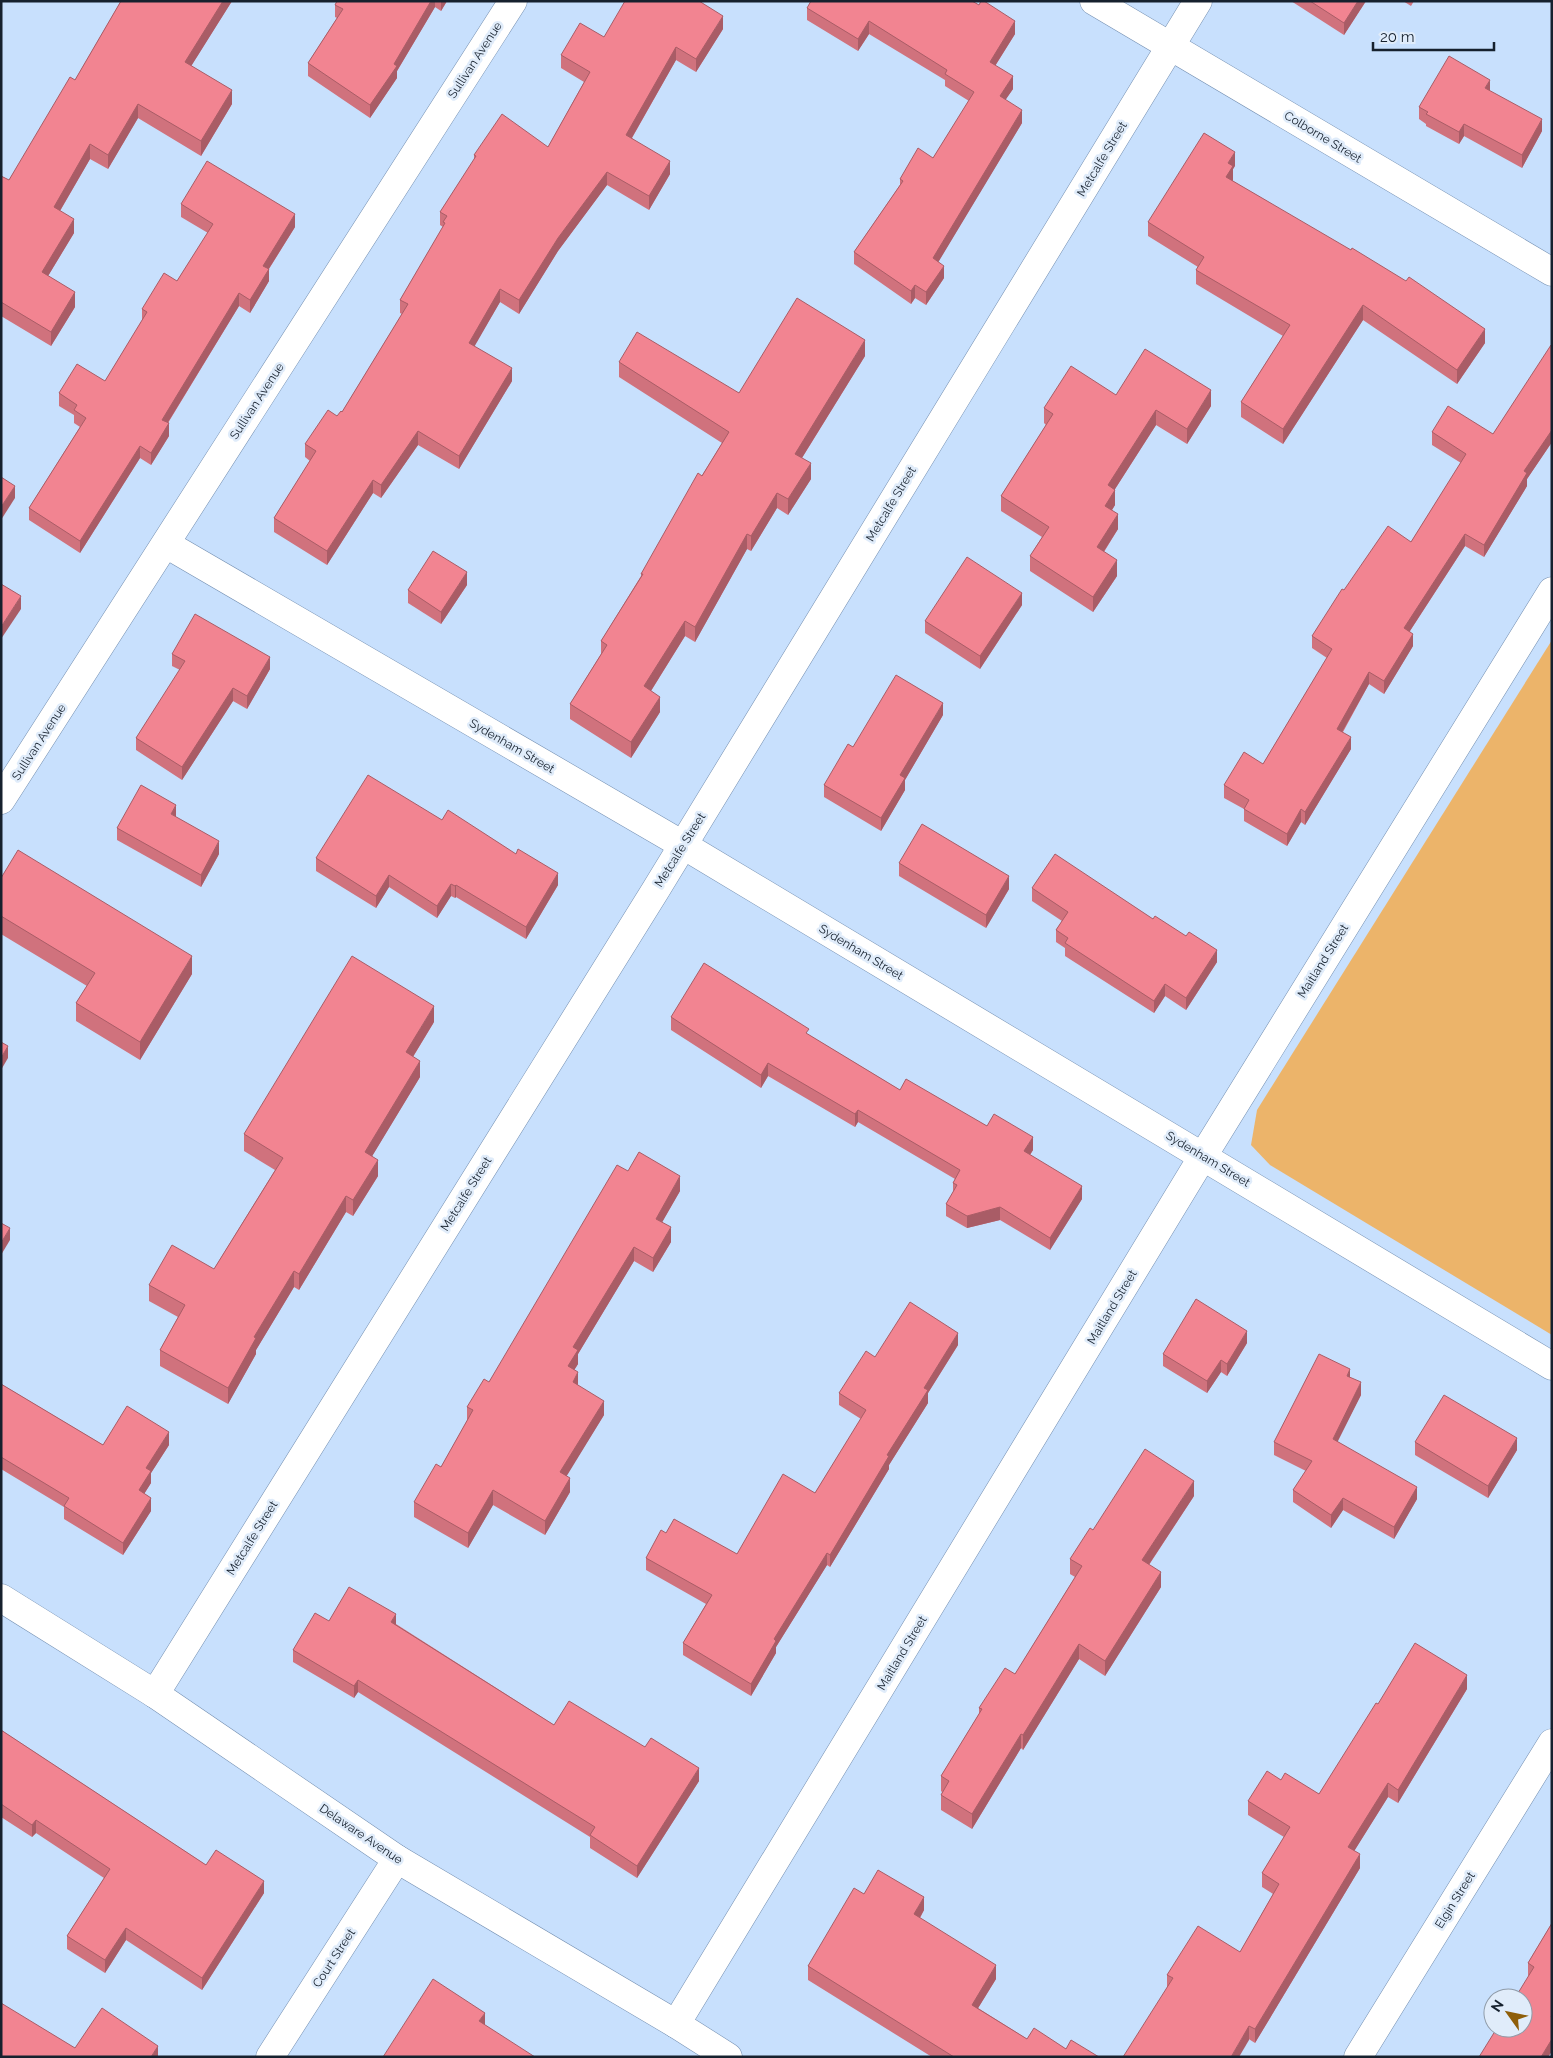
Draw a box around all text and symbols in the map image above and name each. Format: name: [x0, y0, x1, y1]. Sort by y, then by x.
street label: Sullivan Avenue: [445, 19, 505, 101]
scale bar: [1373, 20, 1494, 52]
text: 20 m: [1380, 28, 1415, 46]
street label: Colborne Street: [1282, 108, 1364, 166]
street label: Metcalfe Street: [1074, 119, 1130, 199]
street label: Sullivan Avenue: [227, 360, 287, 442]
street label: Metcalfe Street: [863, 464, 919, 544]
street label: Sullivan Avenue: [9, 701, 69, 783]
street label: Sydenham Street: [467, 716, 557, 776]
street label: Metcalfe Street: [652, 810, 708, 890]
street label: Sydenham Street: [816, 921, 906, 983]
street label: Maitland Street: [1295, 922, 1351, 1000]
street label: Sydenham Street: [1163, 1128, 1253, 1190]
street label: Metcalfe Street: [438, 1154, 494, 1234]
street label: Maitland Street: [1084, 1267, 1140, 1347]
street label: Metcalfe Street: [224, 1498, 280, 1578]
street label: Maitland Street: [874, 1613, 930, 1693]
street label: Delaware Avenue: [317, 1801, 405, 1867]
street label: Elgin Street: [1432, 1869, 1478, 1931]
street label: Court Street: [310, 1926, 358, 1990]
north arrow: [1483, 1988, 1533, 2038]
text: N: [1487, 1997, 1507, 2015]

